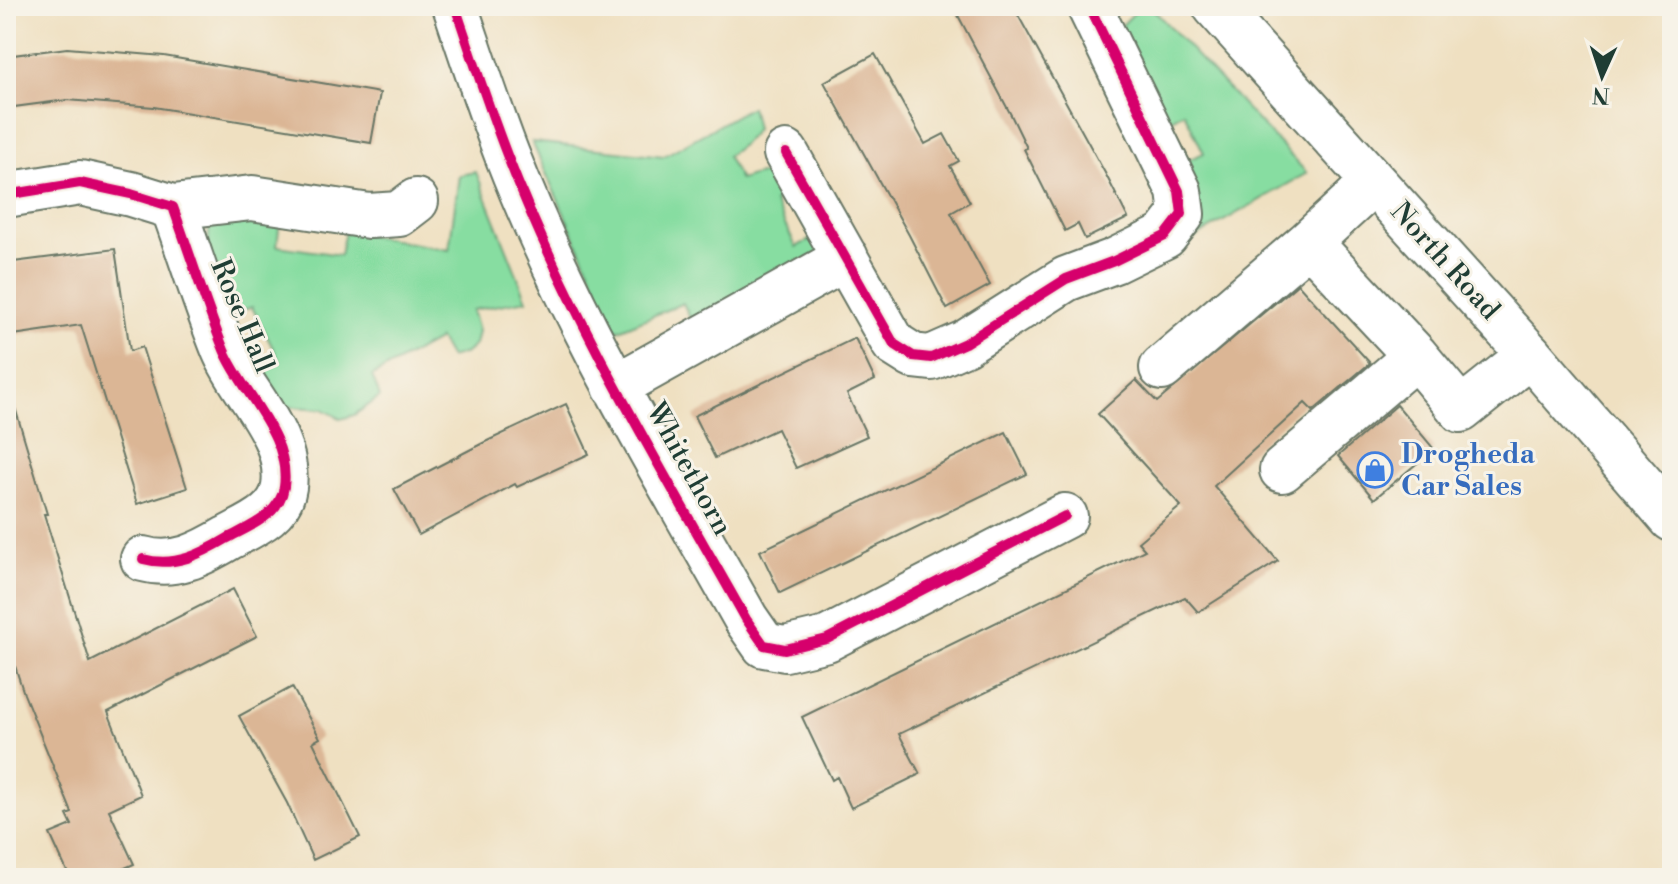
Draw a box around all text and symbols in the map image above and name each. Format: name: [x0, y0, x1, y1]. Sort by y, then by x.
north arrow: [1562, 36, 1642, 116]
text: N: [1591, 81, 1610, 108]
street label: North Road: [1383, 195, 1507, 327]
street label: Rose Hall: [202, 254, 282, 378]
street label: Whitethorn: [638, 395, 740, 542]
place label: Drogheda Car Sales: [1401, 437, 1536, 504]
shop icon: Drogheda Car Sales: [1356, 451, 1394, 489]

